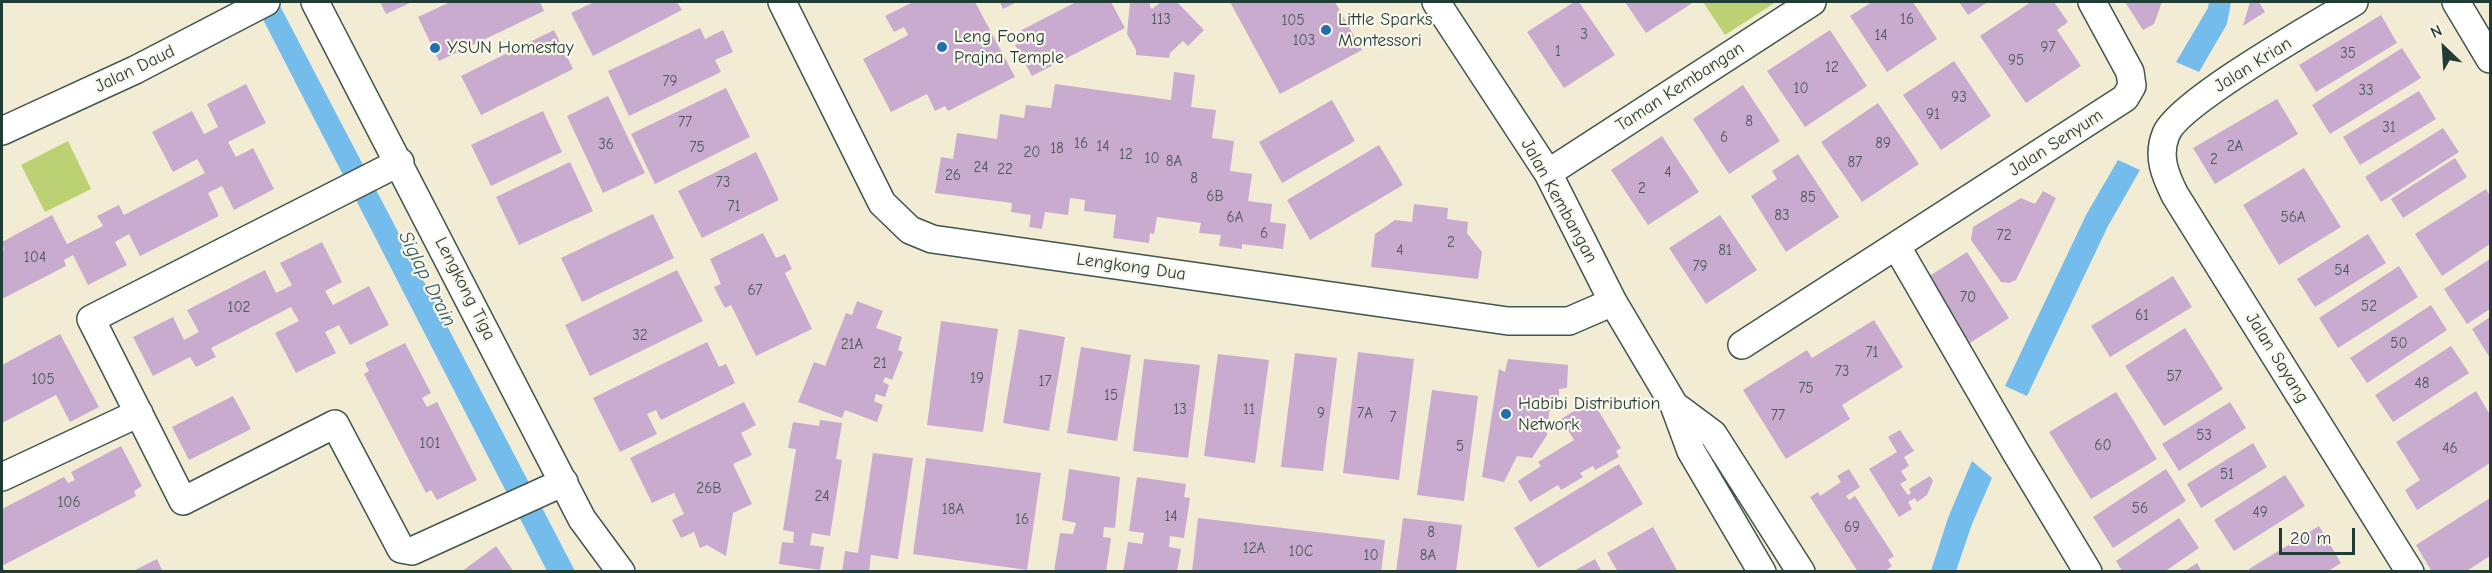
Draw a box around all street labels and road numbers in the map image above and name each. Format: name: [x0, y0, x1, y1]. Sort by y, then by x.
street label: Jalan Krian: [2210, 33, 2296, 97]
street label: Taman Kembangan: [1612, 37, 1748, 137]
street label: Jalan Daud: [92, 40, 178, 98]
street label: Jalan Senyum: [2005, 105, 2107, 181]
street label: Jalan Kembangan: [1516, 135, 1602, 267]
street label: Lengkong Tiga: [430, 234, 500, 344]
street label: Lengkong Dua: [1075, 249, 1187, 285]
street label: Jalan Sayang: [2241, 309, 2313, 407]

